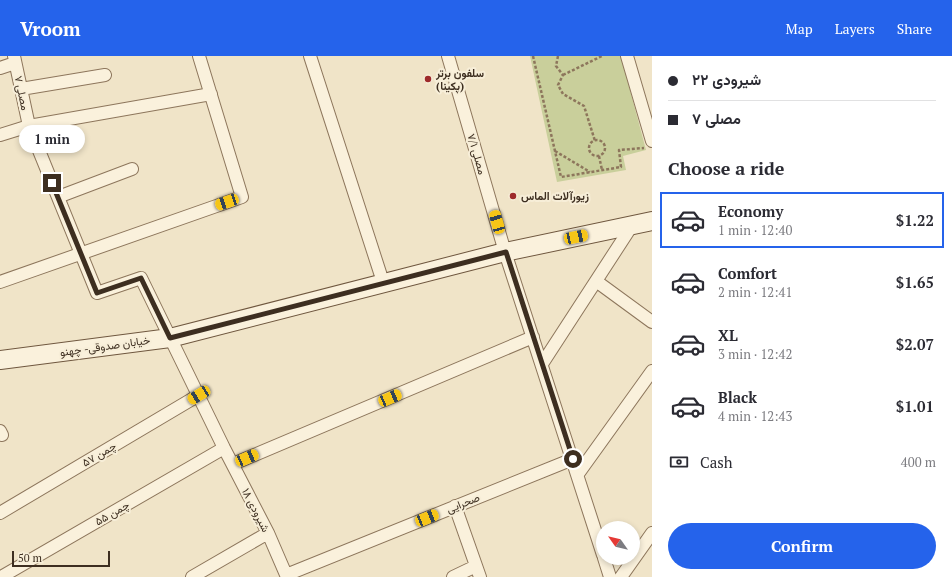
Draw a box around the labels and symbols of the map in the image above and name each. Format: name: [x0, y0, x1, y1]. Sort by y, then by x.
place label: سلفون برتر (پکینا): [435, 66, 484, 94]
street label: مصلی ۷: [12, 74, 33, 112]
marker: سلفون برتر (پکینا): [423, 74, 433, 84]
callout: 1 min: [19, 125, 85, 153]
street label: مصلی ۷/۱: [464, 132, 490, 176]
route end: [43, 174, 61, 192]
place label: زیورآلات الماس: [521, 189, 589, 203]
marker: زیورآلات الماس: [508, 191, 518, 201]
car: [214, 192, 240, 212]
car: [488, 209, 506, 235]
car: [563, 229, 589, 245]
street label: خیابان صدوقی- چهنو: [59, 333, 151, 360]
car: [186, 384, 212, 406]
car: [377, 388, 403, 408]
street label: چمن ۵۷: [79, 438, 119, 470]
car: [234, 448, 260, 468]
route start: [564, 450, 582, 468]
street label: شیرودی ۱۸: [239, 486, 273, 535]
street label: صحرایی: [444, 490, 482, 516]
street label: چمن ۵۵: [92, 498, 132, 529]
car: [414, 508, 440, 528]
north arrow: [596, 521, 640, 565]
scale bar: [12, 549, 110, 568]

